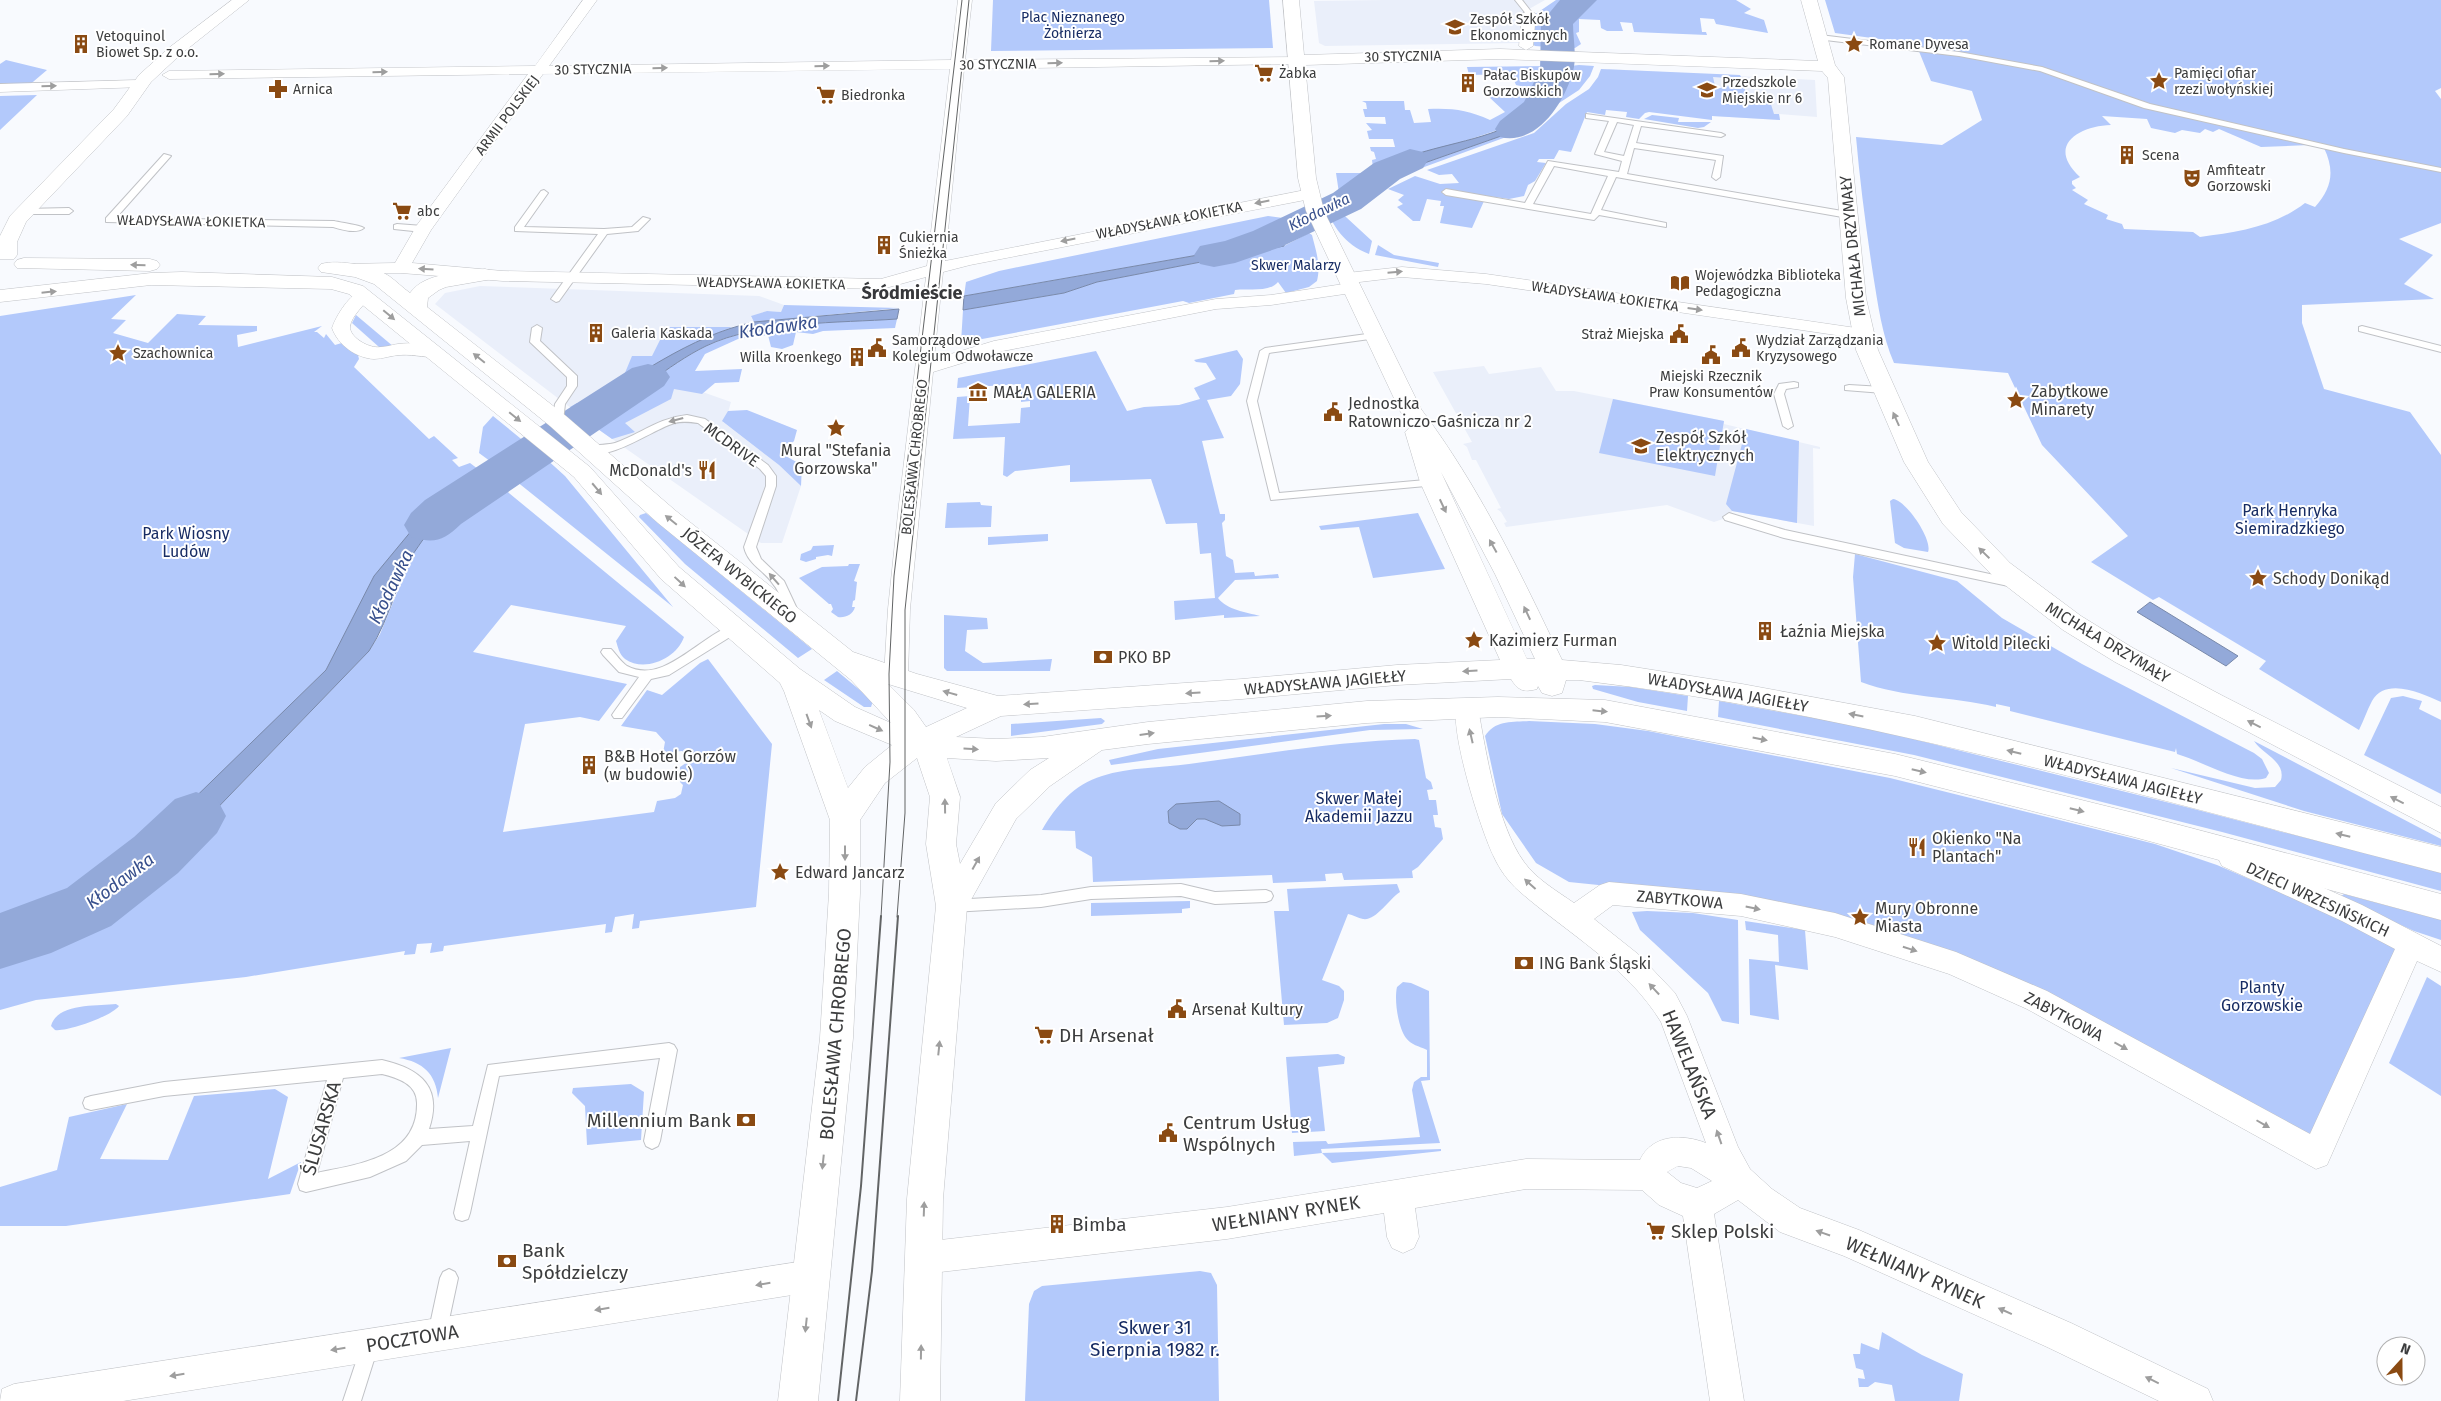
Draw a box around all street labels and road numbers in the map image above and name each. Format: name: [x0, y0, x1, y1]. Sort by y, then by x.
street label: 30 STYCZNIA: [1364, 47, 1442, 66]
street label: 30 STYCZNIA: [959, 55, 1037, 74]
street label: 30 STYCZNIA: [554, 60, 632, 79]
street label: ARMII POLSKIEJ: [472, 72, 543, 159]
street label: MICHAŁA DRZYMAŁY: [1836, 174, 1869, 317]
street label: WŁADYSŁAWA ŁOKIETKA: [1095, 198, 1244, 243]
street label: WŁADYSŁAWA ŁOKIETKA: [117, 212, 265, 231]
street label: WŁADYSŁAWA ŁOKIETKA: [697, 274, 845, 293]
street label: WŁADYSŁAWA ŁOKIETKA: [1530, 278, 1680, 315]
street label: BOLESŁAWA CHROBREGO: [898, 378, 931, 536]
street label: MCDRIVE: [700, 418, 763, 471]
street label: JÓZEFA WYBICKIEGO: [679, 523, 801, 627]
street label: MICHAŁA DRZYMAŁY: [2042, 598, 2174, 687]
street label: WŁADYSŁAWA JAGIEŁŁY: [1243, 666, 1407, 699]
street label: WŁADYSŁAWA JAGIEŁŁY: [1646, 669, 1810, 716]
street label: WŁADYSŁAWA JAGIEŁŁY: [2042, 751, 2204, 808]
street label: DZIECI WRZESIŃSKICH: [2243, 857, 2393, 941]
street label: ZABYTKOWA: [1636, 886, 1725, 913]
street label: BOLESŁAWA CHROBREGO: [815, 927, 856, 1141]
street label: ZABYTKOWA: [2021, 988, 2107, 1046]
street label: HAWELAŃSKA: [1657, 1006, 1722, 1122]
street label: ŚLUSARSKA: [297, 1078, 346, 1178]
street label: WEŁNIANY RYNEK: [1211, 1190, 1362, 1237]
street label: WEŁNIANY RYNEK: [1842, 1232, 1988, 1314]
street label: POCZTOWA: [364, 1320, 460, 1357]

